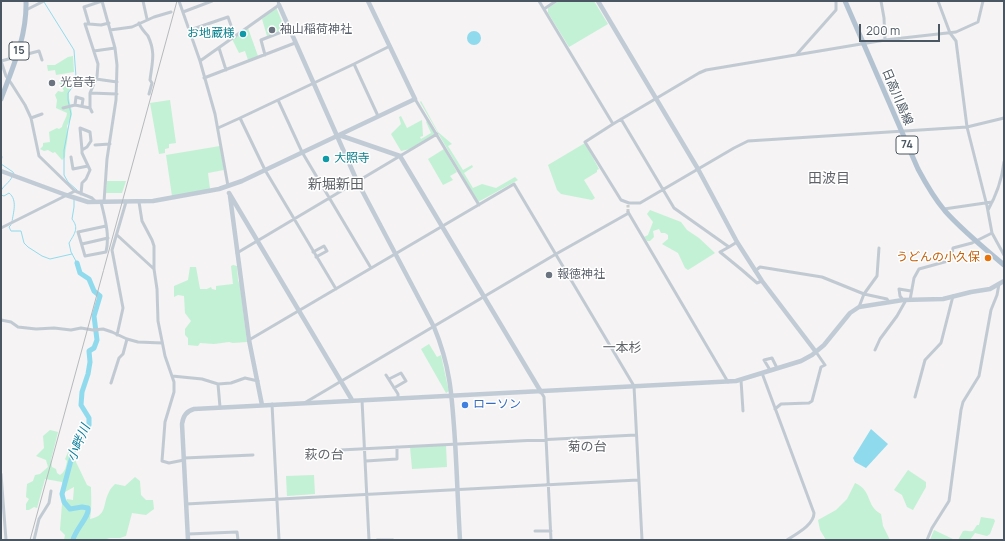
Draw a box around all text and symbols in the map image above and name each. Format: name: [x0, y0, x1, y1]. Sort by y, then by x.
scale bar: [861, 16, 942, 42]
text: 200 m: [866, 22, 900, 39]
place label: 袖山稲荷神社: [280, 23, 352, 37]
marker: 袖山稲荷神社: [267, 25, 277, 35]
place label: お地蔵様: [187, 27, 235, 41]
marker: お地蔵様: [238, 29, 248, 39]
road number: 15: [9, 42, 29, 60]
street label: 日高川島線: [879, 67, 915, 127]
place label: 光音寺: [60, 76, 96, 90]
marker: 光音寺: [47, 78, 57, 88]
road number: 74: [896, 136, 918, 154]
place label: 大照寺: [334, 152, 370, 166]
marker: 大照寺: [321, 154, 331, 164]
district label: 田波目: [808, 171, 850, 187]
district label: 新堀新田: [308, 177, 364, 193]
place label: うどんの小久保: [896, 251, 980, 265]
marker: うどんの小久保: [983, 253, 993, 263]
place label: 報徳神社: [557, 268, 605, 282]
marker: 報徳神社: [544, 270, 554, 280]
district label: 一本杉: [603, 340, 641, 356]
place label: ローソン: [473, 398, 521, 412]
marker: ローソン: [460, 400, 470, 410]
water label: 小畔川: [64, 422, 94, 464]
district label: 菊の台: [568, 439, 606, 455]
district label: 萩の台: [305, 447, 343, 463]

